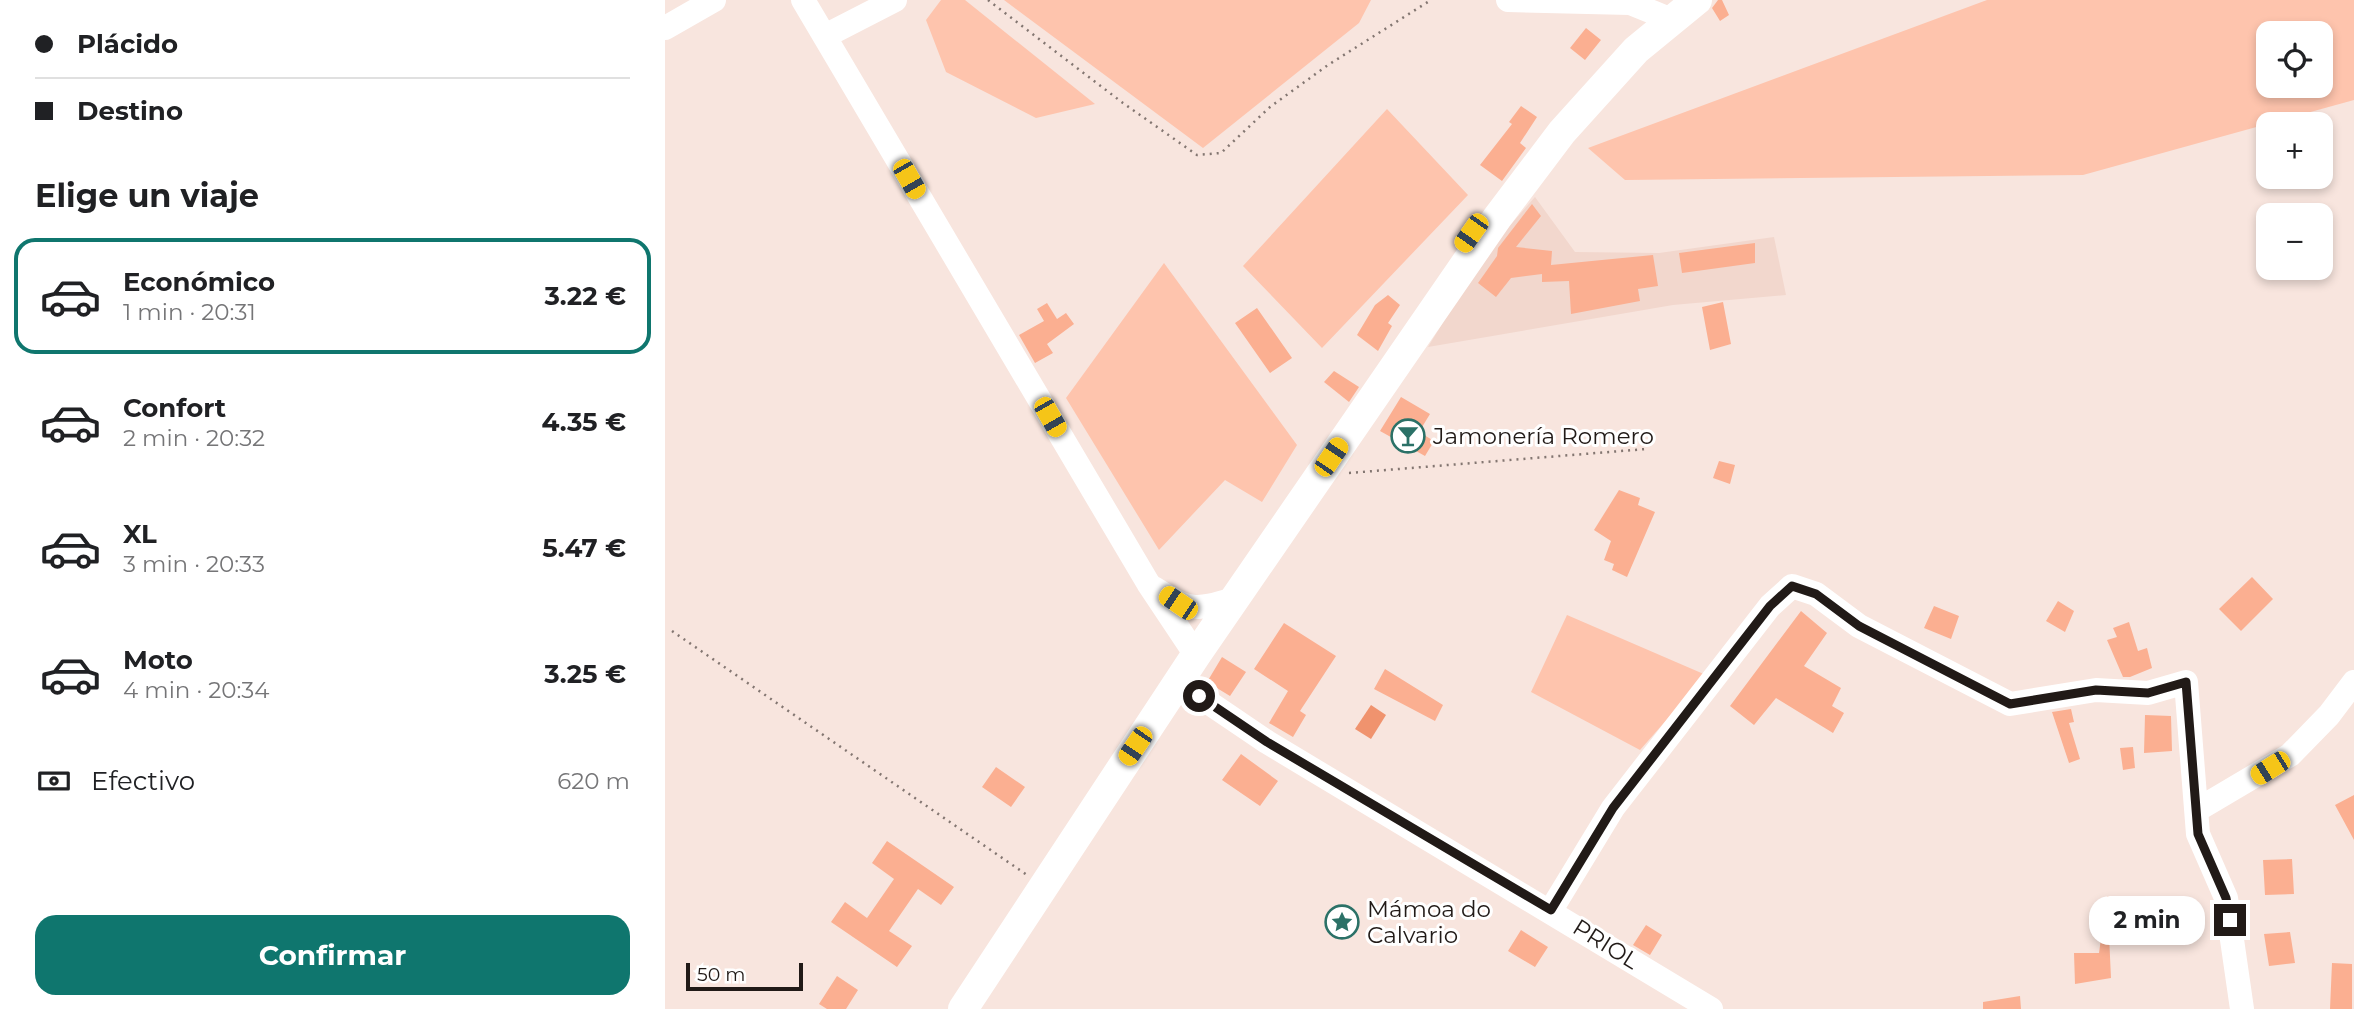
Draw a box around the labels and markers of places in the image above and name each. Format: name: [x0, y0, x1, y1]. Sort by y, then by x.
bar icon: Jamonería Romero: [1389, 417, 1427, 455]
place label: Jamonería Romero: [1432, 422, 1654, 450]
place label: Mámoa do Calvario: [1367, 895, 1491, 949]
place icon: Mámoa do Calvario: [1323, 903, 1361, 941]

